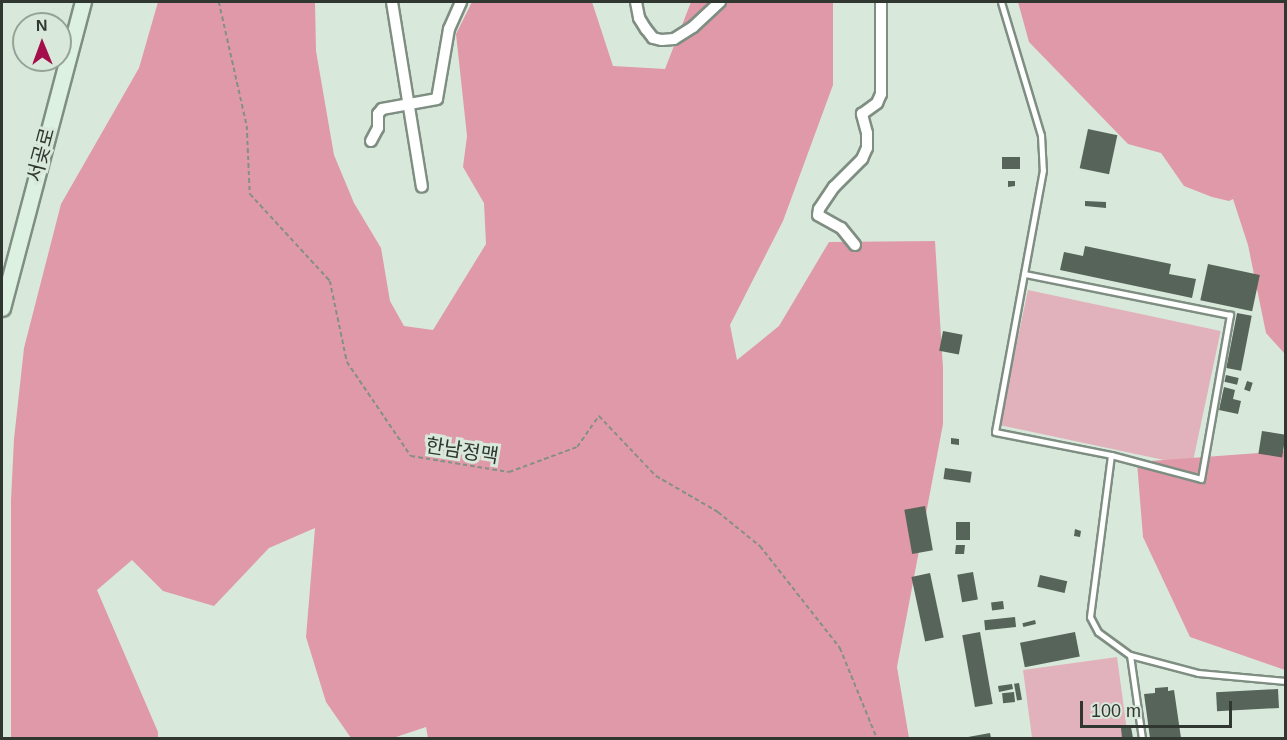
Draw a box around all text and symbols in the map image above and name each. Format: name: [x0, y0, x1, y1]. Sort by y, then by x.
north arrow: [12, 12, 72, 72]
text: N: [36, 17, 48, 34]
street label: 서곶로: [22, 125, 60, 185]
street label: 한남정맥: [424, 433, 500, 469]
scale bar: [1083, 689, 1234, 727]
text: 100 m: [1091, 701, 1141, 721]

